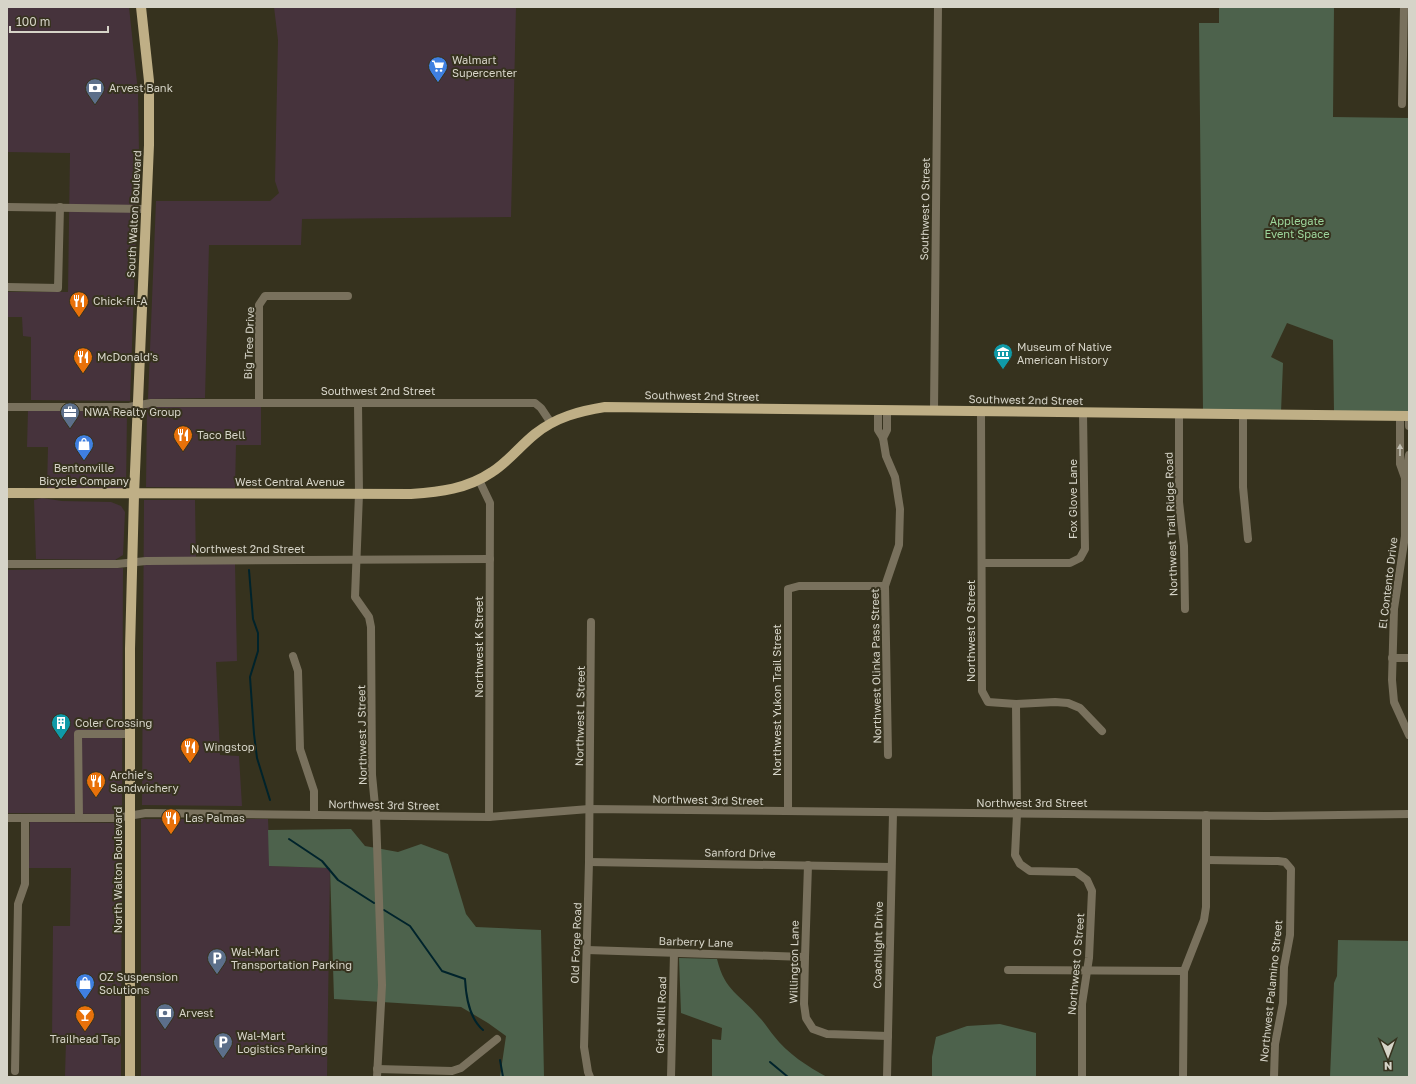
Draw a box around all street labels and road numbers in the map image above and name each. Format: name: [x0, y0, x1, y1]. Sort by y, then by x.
street label: South Walton Boulevard: [124, 150, 143, 278]
street label: Southwest O Street: [917, 157, 932, 261]
street label: Big Tree Drive: [241, 306, 256, 379]
street label: Southwest 2nd Street: [321, 384, 435, 397]
street label: Southwest 2nd Street: [645, 388, 759, 403]
street label: Southwest 2nd Street: [969, 392, 1083, 407]
street label: Northwest Trail Ridge Road: [1161, 452, 1180, 596]
street label: Fox Glove Lane: [1066, 459, 1079, 539]
street label: West Central Avenue: [235, 475, 345, 488]
street label: El Contento Drive: [1375, 536, 1400, 629]
street label: Northwest 2nd Street: [191, 542, 305, 555]
street label: Northwest O Street: [964, 580, 977, 682]
street label: Northwest Olinka Pass Street: [868, 588, 883, 744]
street label: Northwest K Street: [472, 596, 485, 698]
street label: Northwest Yukon Trail Street: [770, 624, 783, 776]
street label: Northwest L Street: [572, 666, 587, 766]
street label: Northwest J Street: [354, 685, 369, 785]
street label: Northwest 3rd Street: [652, 792, 764, 807]
street label: Northwest 3rd Street: [976, 796, 1088, 809]
street label: Northwest 3rd Street: [328, 797, 440, 812]
street label: North Walton Boulevard: [111, 807, 124, 933]
street label: Sanford Drive: [704, 845, 776, 860]
street label: Coachlight Drive: [870, 901, 885, 989]
street label: Old Forge Road: [568, 902, 583, 984]
street label: Northwest O Street: [1065, 913, 1086, 1015]
street label: Northwest Palamino Street: [1257, 919, 1284, 1063]
street label: Willington Lane: [786, 920, 801, 1004]
street label: Barberry Lane: [659, 934, 734, 949]
street label: Grist Mill Road: [653, 976, 668, 1054]

